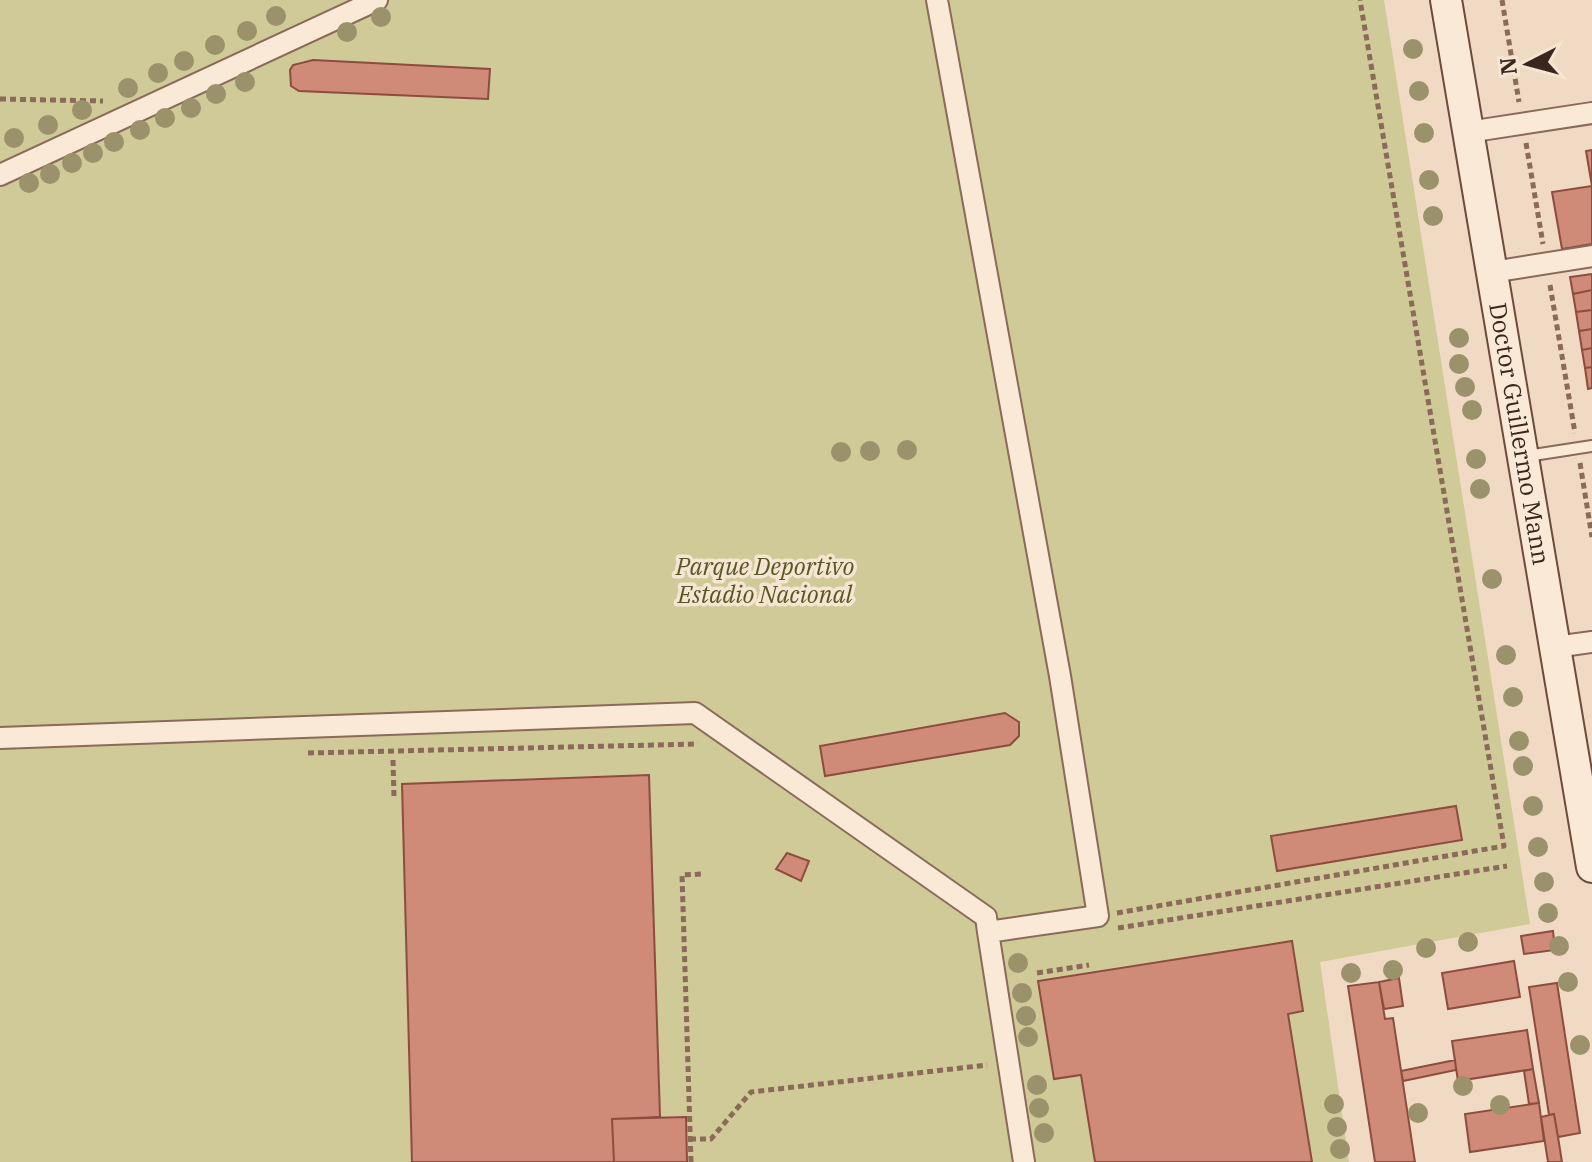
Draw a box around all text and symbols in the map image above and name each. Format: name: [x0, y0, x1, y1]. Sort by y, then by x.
north arrow: [1488, 24, 1568, 104]
text: N: [1492, 56, 1523, 76]
street label: Doctor Guillermo Mann: [1482, 300, 1558, 567]
park label: Parque Deportivo Estadio Nacional: [675, 550, 854, 610]

